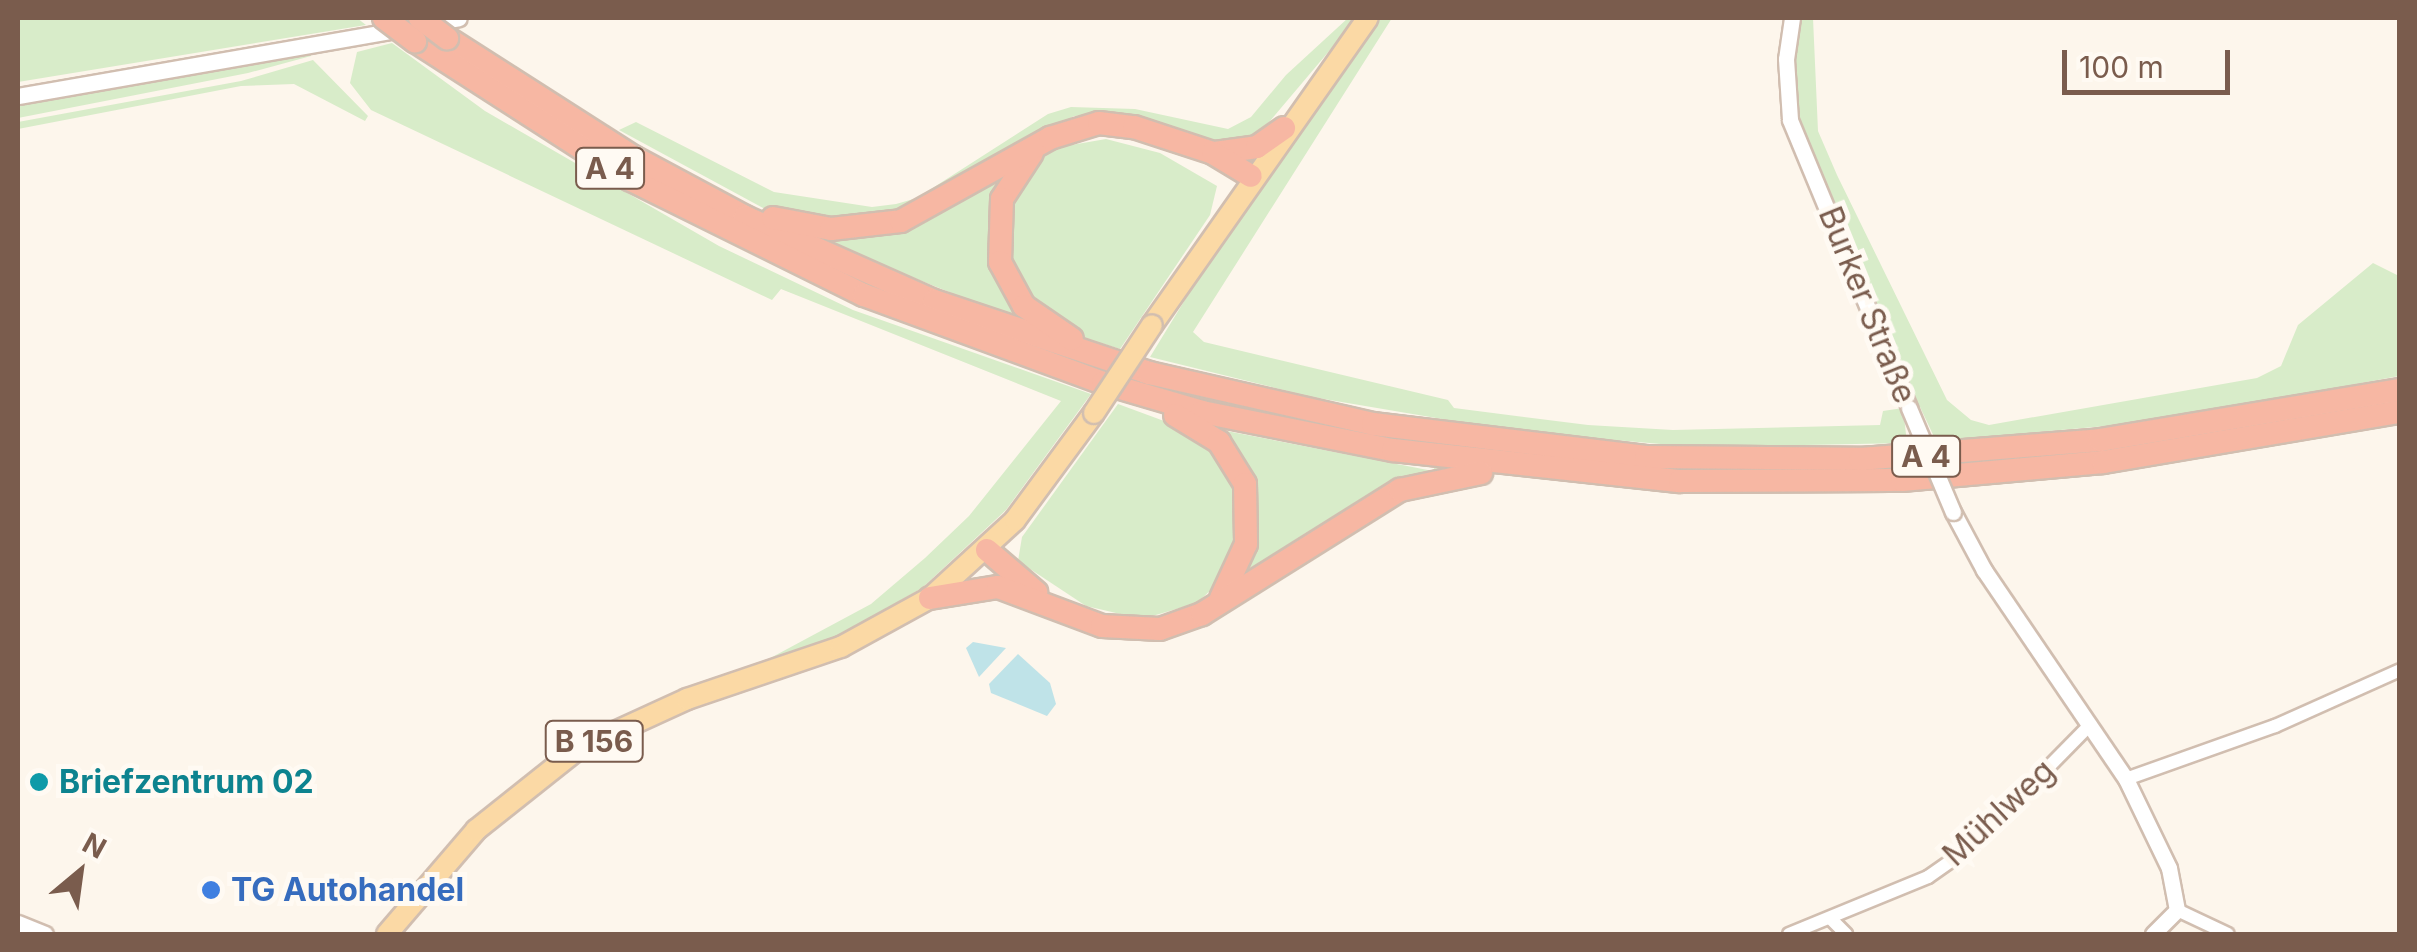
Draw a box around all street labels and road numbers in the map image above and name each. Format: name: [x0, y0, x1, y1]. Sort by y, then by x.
road number: A 4: [575, 143, 645, 193]
street label: Burker Straße: [1810, 201, 1924, 409]
road number: A 4: [1891, 431, 1961, 481]
road number: B 156: [544, 716, 644, 766]
street label: Mühlweg: [1935, 752, 2063, 874]

